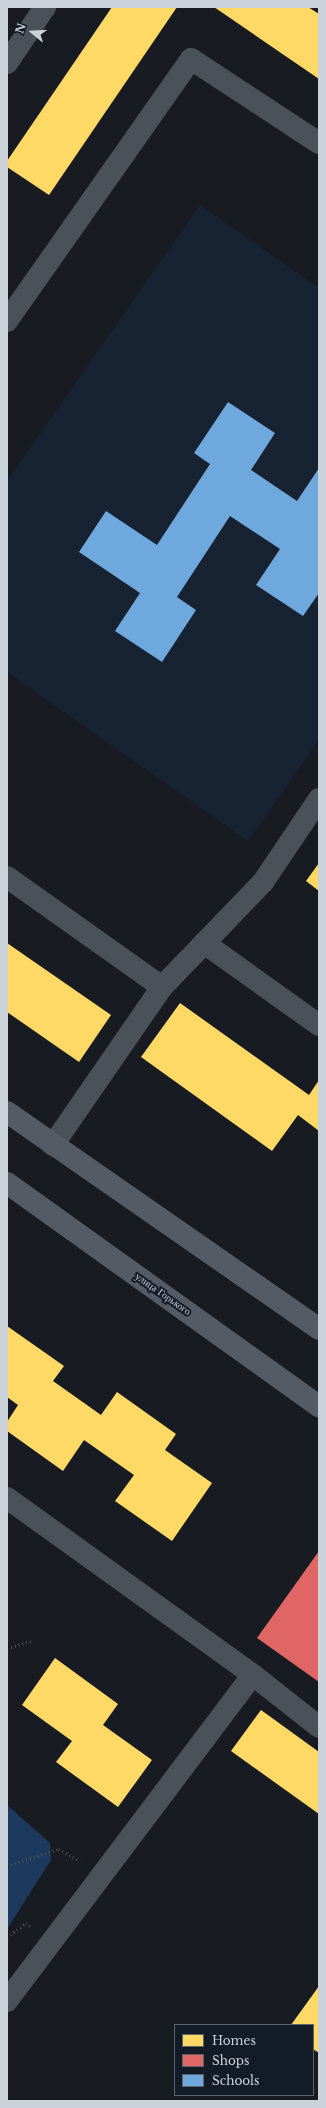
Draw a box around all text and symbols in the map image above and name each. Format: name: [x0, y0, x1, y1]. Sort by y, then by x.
north arrow: [12, 12, 52, 52]
text: N: [12, 21, 29, 35]
street label: улица Горького: [133, 1270, 193, 1318]
legend: [174, 2024, 314, 2096]
text: Homes: [212, 2033, 256, 2048]
text: Shops: [212, 2053, 249, 2068]
text: Schools: [212, 2073, 259, 2088]

